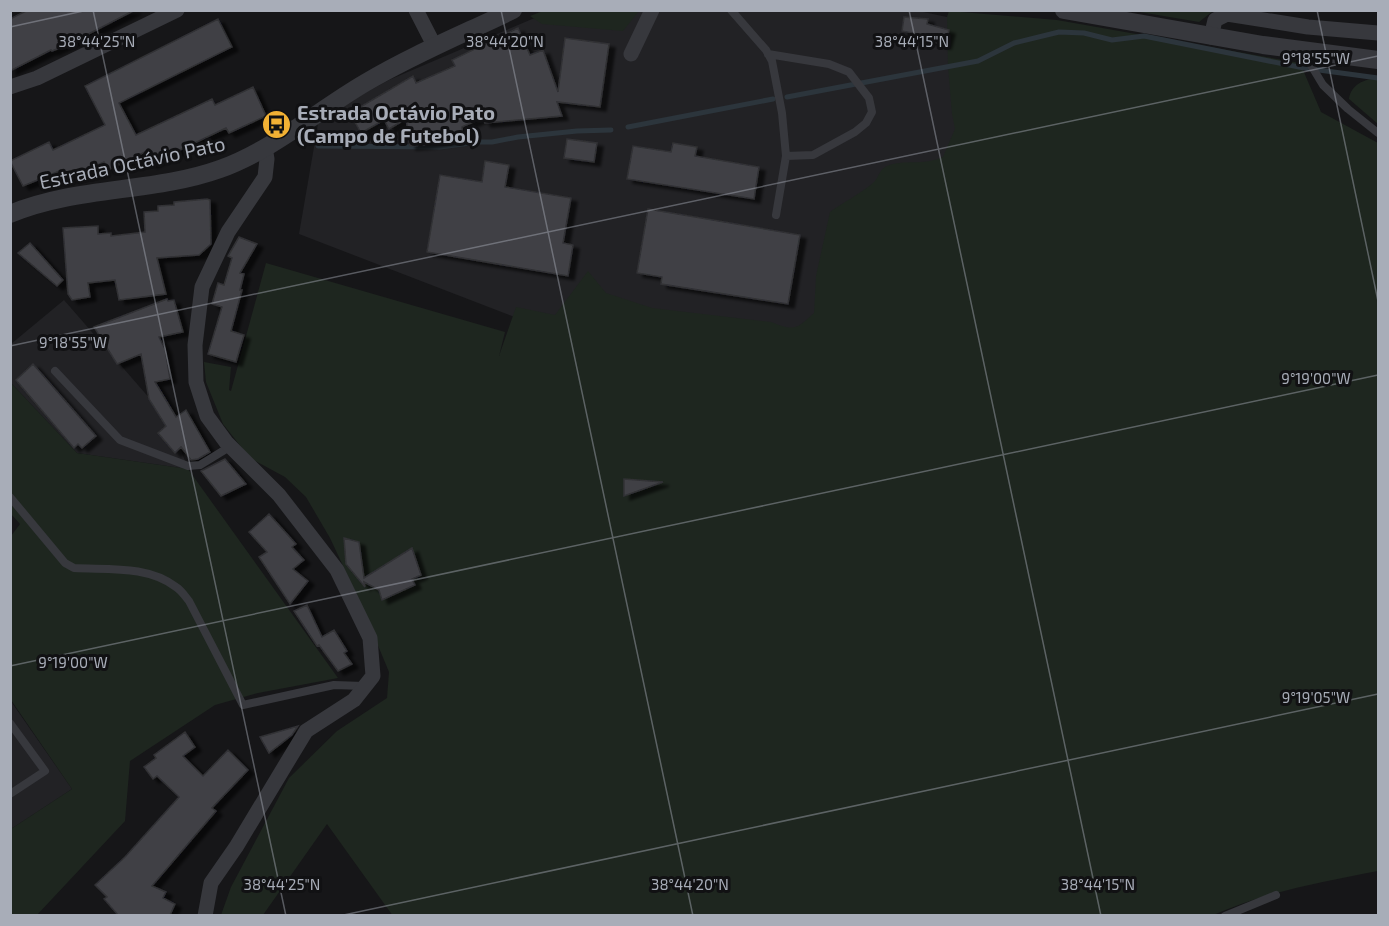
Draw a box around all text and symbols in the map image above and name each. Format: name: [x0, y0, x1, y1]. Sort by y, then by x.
text: 38°44'25"N: [59, 32, 135, 50]
text: 38°44'20"N: [466, 32, 544, 50]
text: 38°44'15"N: [875, 32, 949, 50]
text: 9°18'55"W: [1282, 49, 1350, 67]
place label: Estrada Octávio Pato (Campo de Futebol): [297, 100, 495, 147]
bus stop icon: Estrada Octávio Pato (Campo de Futebol): [260, 108, 292, 140]
street label: Estrada Octávio Pato: [37, 131, 227, 193]
text: 9°18'55"W: [39, 333, 107, 351]
text: 9°19'00"W: [1281, 369, 1351, 387]
text: 9°19'00"W: [38, 653, 108, 671]
text: 9°19'05"W: [1282, 688, 1350, 706]
text: 38°44'25"N: [244, 875, 320, 893]
text: 38°44'20"N: [651, 875, 729, 893]
text: 38°44'15"N: [1061, 875, 1135, 893]

